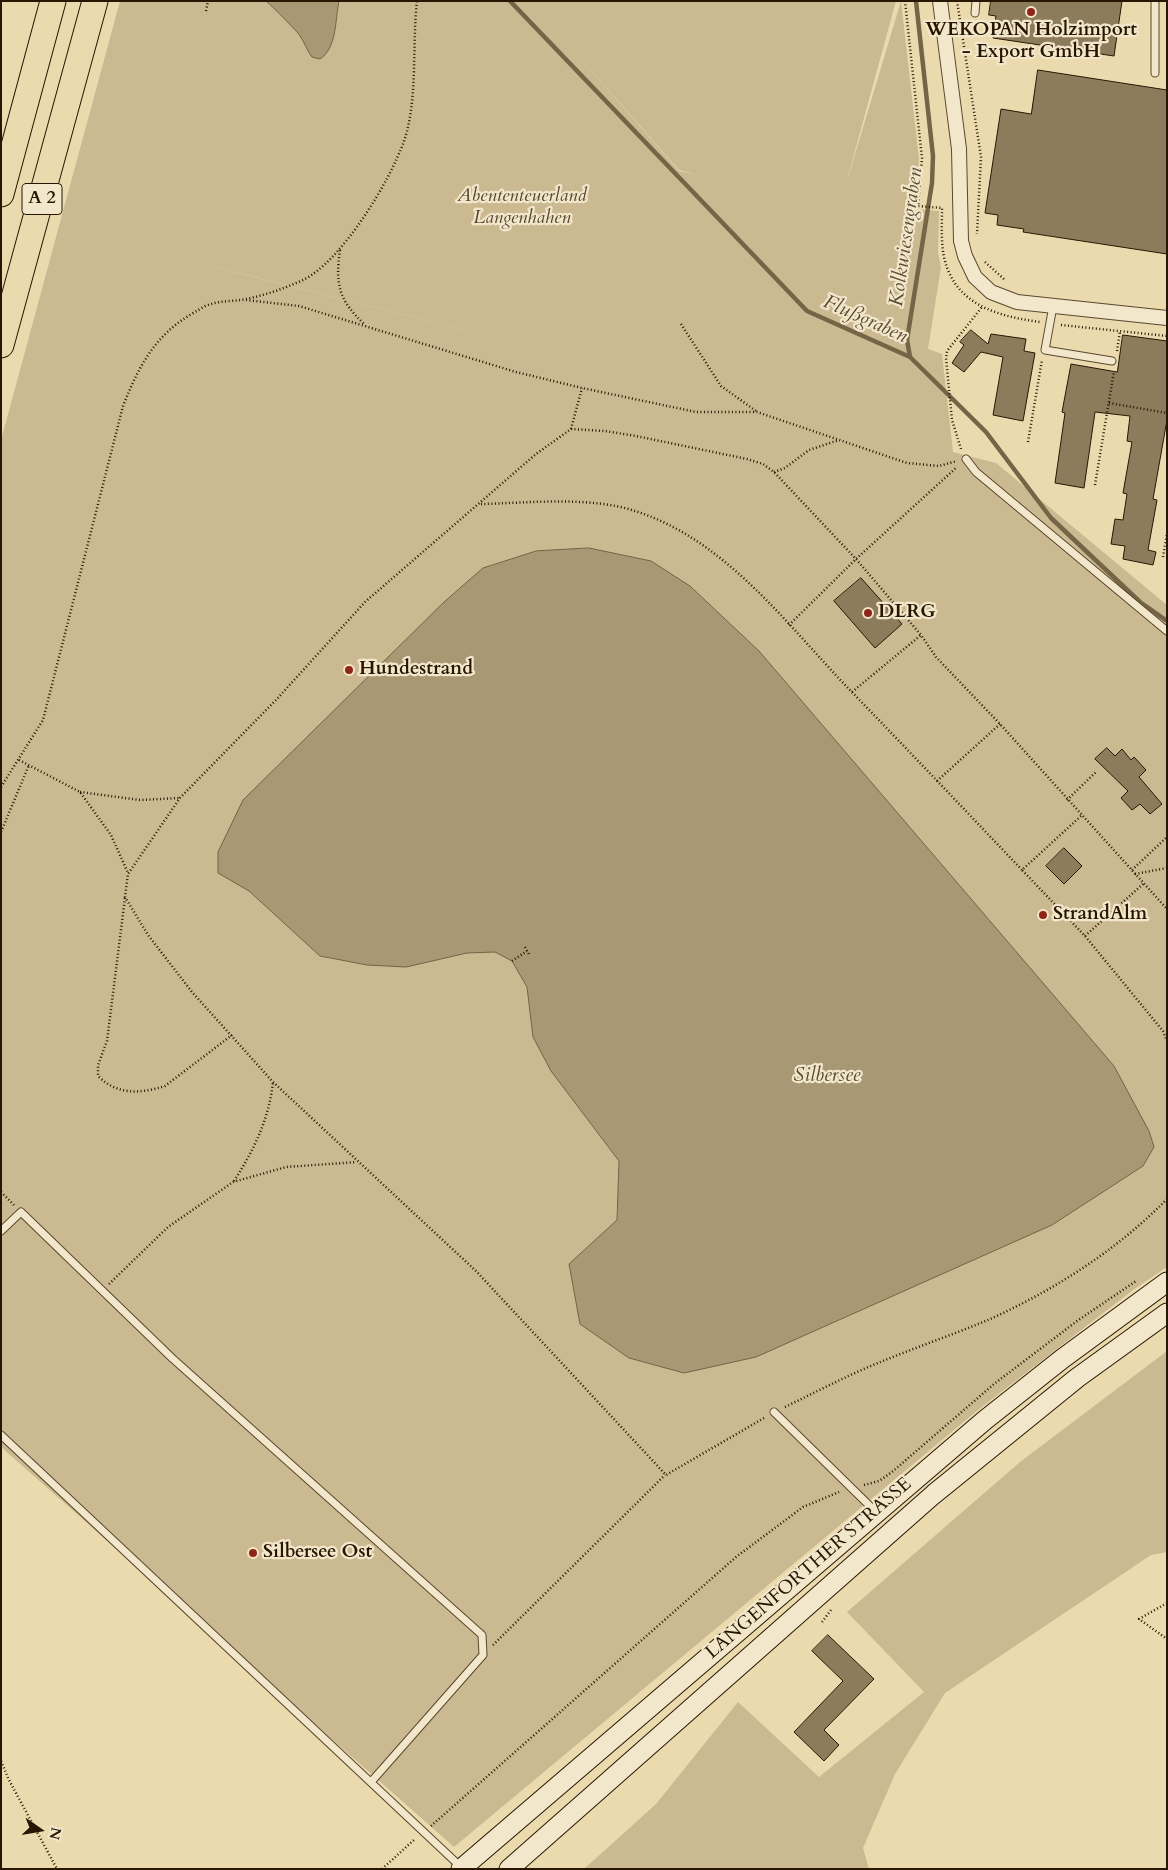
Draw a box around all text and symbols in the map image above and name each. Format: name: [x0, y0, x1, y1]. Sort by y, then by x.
marker: WEKOPAN Holzimport - Export GmbH: [1025, 6, 1037, 18]
place label: WEKOPAN Holzimport - Export GmbH: [925, 20, 1137, 64]
water label: Kolkwiesengraben: [885, 166, 929, 308]
road number: A 2: [22, 183, 62, 214]
park label: Abententeuerland Langenhahen: [457, 186, 587, 230]
water label: Flußgraben: [819, 291, 911, 349]
place label: DLRG: [878, 602, 936, 624]
marker: DLRG: [862, 607, 874, 619]
place label: Hundestrand: [359, 659, 473, 681]
marker: Hundestrand: [343, 664, 355, 676]
place label: StrandAlm: [1053, 904, 1147, 926]
marker: StrandAlm: [1037, 909, 1049, 921]
water label: Silbersee: [793, 1064, 861, 1088]
street label: LANGENFORTHER STRASSE: [701, 1473, 917, 1665]
place label: Silbersee Ost: [263, 1542, 372, 1564]
marker: Silbersee Ost: [247, 1547, 259, 1559]
north arrow: [15, 1805, 65, 1855]
text: N: [44, 1825, 66, 1842]

